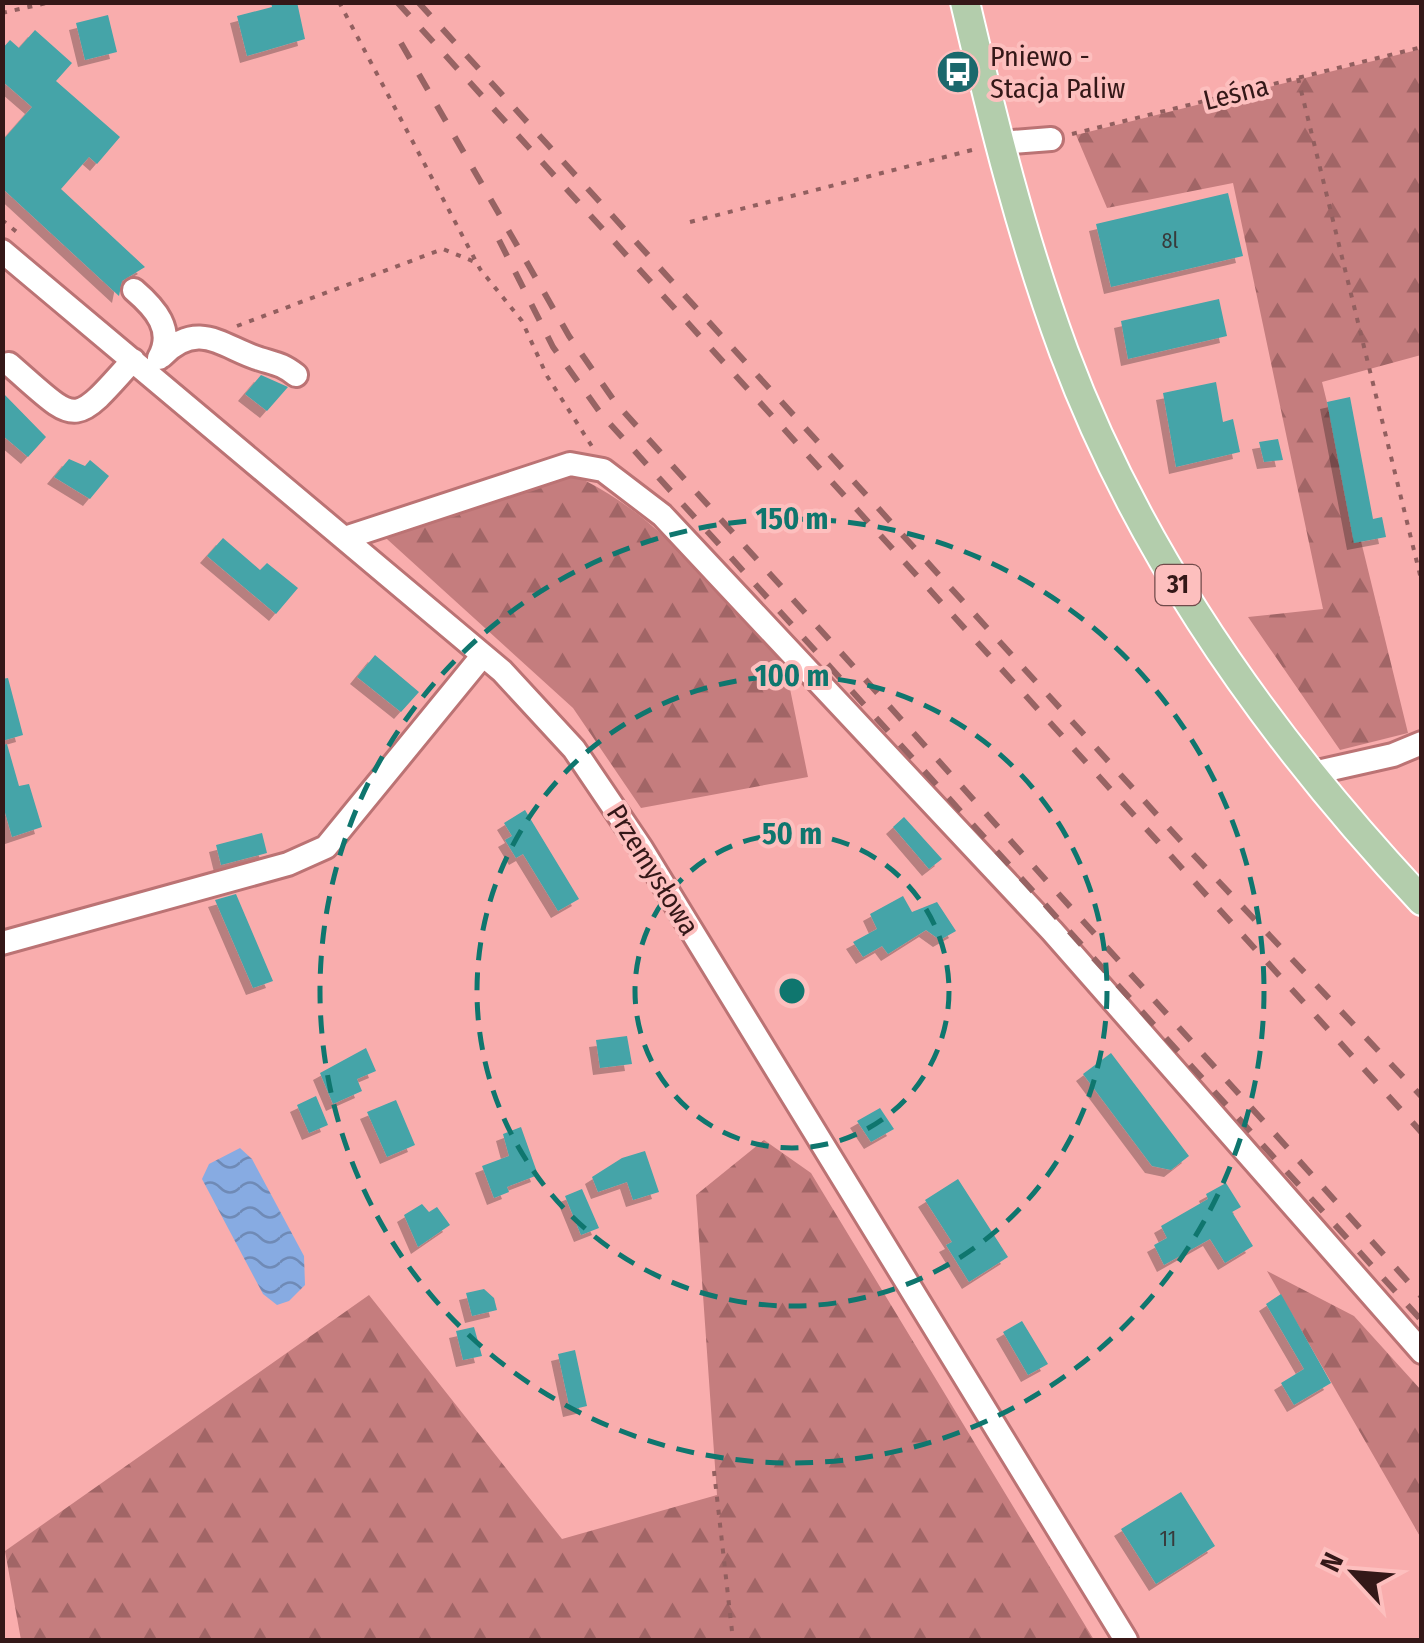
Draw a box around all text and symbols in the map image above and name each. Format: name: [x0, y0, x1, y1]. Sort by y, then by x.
place label: Pniewo - Stacja Paliw: [990, 40, 1125, 105]
bus stop icon: Pniewo - Stacja Paliw: [935, 49, 981, 95]
street label: Leśna: [1200, 69, 1272, 117]
house number: 8l: [1162, 227, 1179, 254]
text: 150 m: [756, 501, 828, 537]
road number: 31: [1156, 565, 1200, 605]
text: 100 m: [755, 658, 829, 694]
street label: Przemysłowa: [600, 799, 706, 941]
text: 50 m: [762, 816, 822, 852]
centre of rings: [774, 973, 810, 1009]
north arrow: [1304, 1523, 1404, 1623]
house number: 11: [1160, 1525, 1176, 1552]
text: N: [1313, 1547, 1350, 1577]

